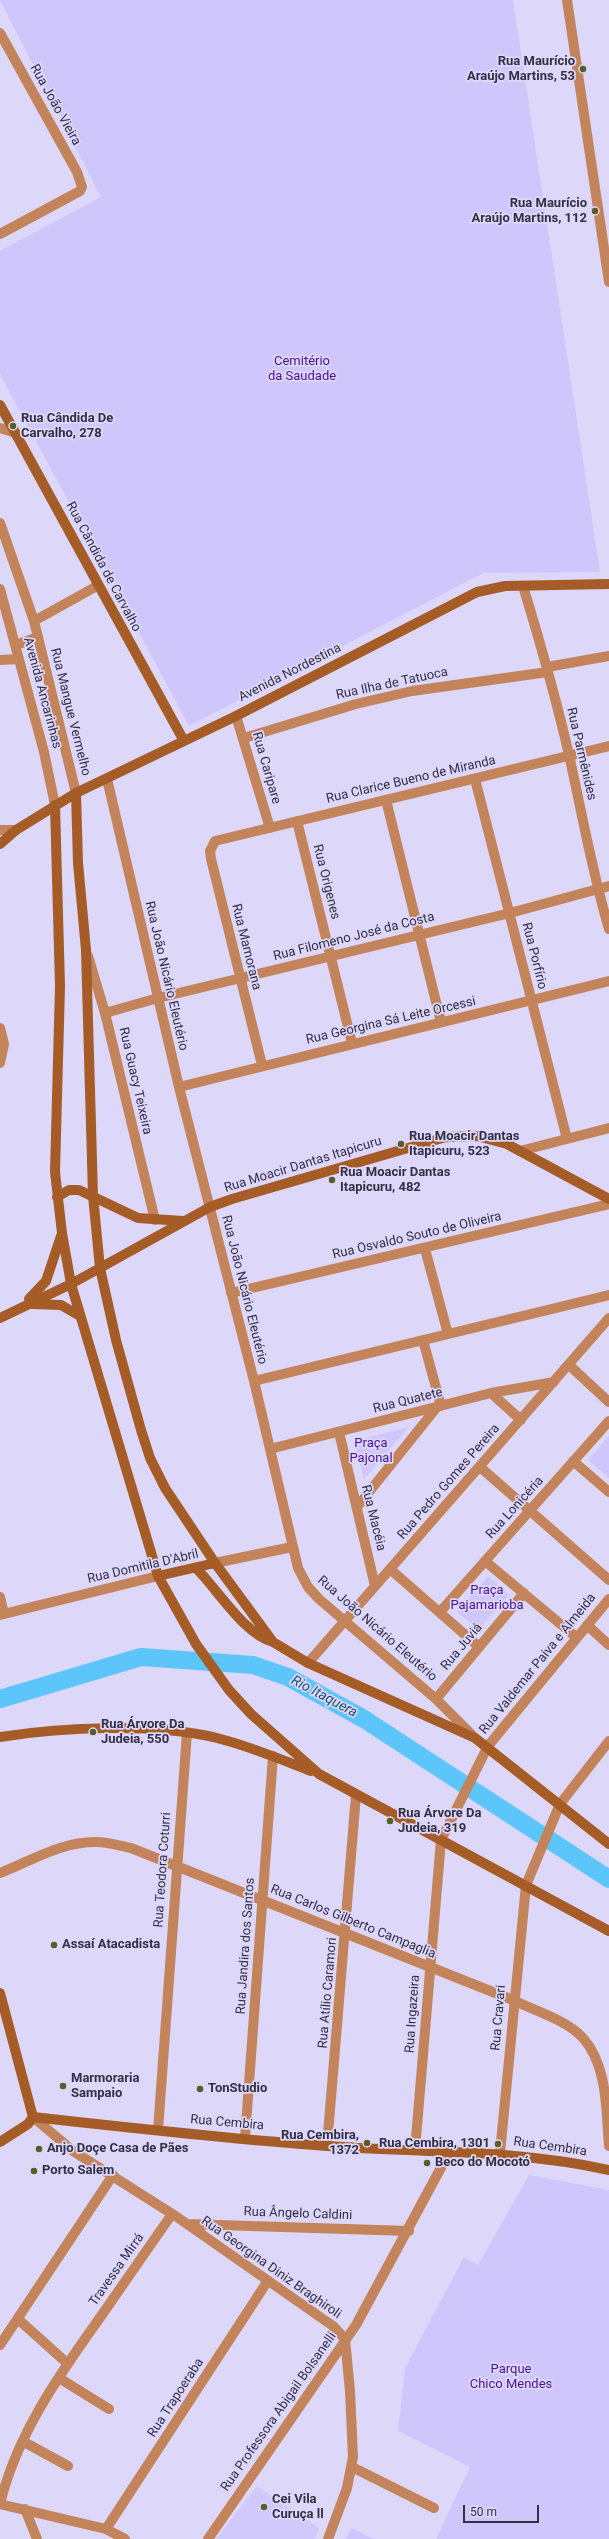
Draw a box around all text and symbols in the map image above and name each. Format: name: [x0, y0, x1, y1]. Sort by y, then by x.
place label: Rua Maurício Araújo Martins, 53: [467, 54, 575, 85]
street label: Rua João Vieira: [26, 62, 84, 148]
marker: Rua Maurício Araújo Martins, 53: [578, 64, 588, 74]
place label: Rua Maurício Araújo Martins, 112: [471, 196, 587, 227]
marker: Rua Maurício Araújo Martins, 112: [590, 206, 600, 216]
park label: Cemitério da Saudade: [268, 354, 336, 385]
place label: Rua Cândida De Carvalho, 278: [21, 411, 113, 442]
marker: Rua Cândida De Carvalho, 278: [8, 421, 18, 431]
street label: Rua Cândida de Carvalho: [62, 499, 144, 635]
street label: Avenida Ancarinhas: [20, 636, 64, 750]
street label: Avenida Nordestina: [236, 640, 344, 706]
street label: Rua Mangue Vermelho: [47, 647, 93, 777]
street label: Rua Ilha de Tatuoca: [335, 665, 449, 703]
street label: Rua Parmênides: [563, 706, 599, 802]
street label: Rua Caripare: [248, 730, 284, 806]
street label: Rua Clarice Bueno de Miranda: [325, 753, 497, 807]
street label: Rua Origenes: [309, 843, 343, 921]
street label: Rua João Nicário Eleutério: [141, 900, 191, 1052]
street label: Rua Mamorana: [228, 902, 264, 992]
street label: Rua Filomeno José da Costa: [272, 909, 436, 965]
street label: Rua Porfírio: [518, 921, 550, 991]
street label: Rua Georgina Sá Leite Orcessi: [305, 994, 477, 1048]
street label: Rua Guacy Teixeira: [115, 1026, 155, 1136]
place label: Rua Moacir Dantas Itapicuru, 523: [409, 1129, 519, 1160]
street label: Rua Moacir Dantas Itapicuru: [222, 1134, 384, 1196]
marker: Rua Moacir Dantas Itapicuru, 523: [396, 1139, 406, 1149]
place label: Rua Moacir Dantas Itapicuru, 482: [340, 1165, 450, 1196]
marker: Rua Moacir Dantas Itapicuru, 482: [327, 1175, 337, 1185]
street label: Rua Osvaldo Souto de Oliveira: [331, 1209, 503, 1263]
street label: Rua João Nicário Eleutério: [218, 1214, 270, 1366]
street label: Rua Quatete: [372, 1385, 444, 1417]
street label: Rua Pedro Gomes Pereira: [395, 1421, 503, 1543]
park label: Praça Pajonal: [349, 1436, 393, 1467]
street label: Rua Lonicéria: [483, 1474, 547, 1542]
street label: Rua Macéia: [357, 1483, 389, 1553]
street label: Rua Domitila D'Abril: [86, 1547, 200, 1587]
street label: Rua João Nicário Eleutério: [314, 1573, 440, 1685]
park label: Praça Pajamarioba: [450, 1583, 524, 1614]
street label: Rua Valdemar Paiva e Almeida: [476, 1591, 600, 1737]
street label: Rua Juviá: [438, 1620, 486, 1674]
water label: Rio Itaquera: [288, 1673, 360, 1721]
place label: Rua Árvore Da Judeia, 550: [101, 1717, 185, 1748]
marker: Rua Árvore Da Judeia, 550: [88, 1727, 98, 1737]
place label: Rua Árvore Da Judeia, 319: [398, 1806, 482, 1837]
street label: Rua Teodora Coturri: [151, 1812, 175, 1928]
marker: Rua Árvore Da Judeia, 319: [385, 1816, 395, 1826]
street label: Rua Jandira dos Santos: [233, 1877, 259, 2015]
street label: Rua Carlos Gilberto Campaglia: [268, 1882, 438, 1962]
place label: Assaí Atacadista: [62, 1937, 160, 1953]
street label: Rua Atílio Caramori: [315, 1937, 341, 2049]
marker: Assaí Atacadista: [49, 1940, 59, 1950]
street label: Rua Ingazeira: [402, 1974, 424, 2054]
street label: Rua Cravari: [488, 1984, 510, 2052]
place label: Marmoraria Sampaio: [71, 2071, 139, 2102]
marker: Marmoraria Sampaio: [58, 2081, 68, 2091]
place label: TonStudio: [208, 2081, 267, 2097]
marker: TonStudio: [195, 2084, 205, 2094]
street label: Rua Cembira: [190, 2112, 264, 2134]
place label: Rua Cembira, 1372: [281, 2128, 359, 2159]
street label: Rua Cembira: [512, 2134, 588, 2160]
place label: Rua Cembira, 1301: [379, 2136, 490, 2152]
marker: Rua Cembira, 1372: [362, 2138, 372, 2148]
marker: Rua Cembira, 1301: [493, 2139, 503, 2149]
place label: Anjo Doçe Casa de Pães: [47, 2141, 188, 2157]
marker: Anjo Doçe Casa de Pães: [34, 2144, 44, 2154]
place label: Beco do Mocotó: [435, 2155, 530, 2171]
marker: Beco do Mocotó: [422, 2158, 432, 2168]
place label: Porto Salem: [42, 2163, 114, 2179]
marker: Porto Salem: [29, 2166, 39, 2176]
street label: Rua Ângelo Caldini: [243, 2204, 353, 2224]
street label: Rua Georgina Diniz Braghiroli: [198, 2214, 344, 2322]
street label: Travessa Mirrá: [86, 2231, 148, 2309]
street label: Rua Professora Abigail Bolsanelli: [218, 2329, 340, 2495]
street label: Rua Trapoeraba: [145, 2356, 207, 2440]
park label: Parque Chico Mendes: [470, 2362, 552, 2393]
place label: Cei Vila Curuça ll: [272, 2492, 324, 2523]
scale bar: [465, 2497, 541, 2523]
marker: Cei Vila Curuça ll: [259, 2502, 269, 2512]
text: 50 m: [470, 2505, 497, 2519]

